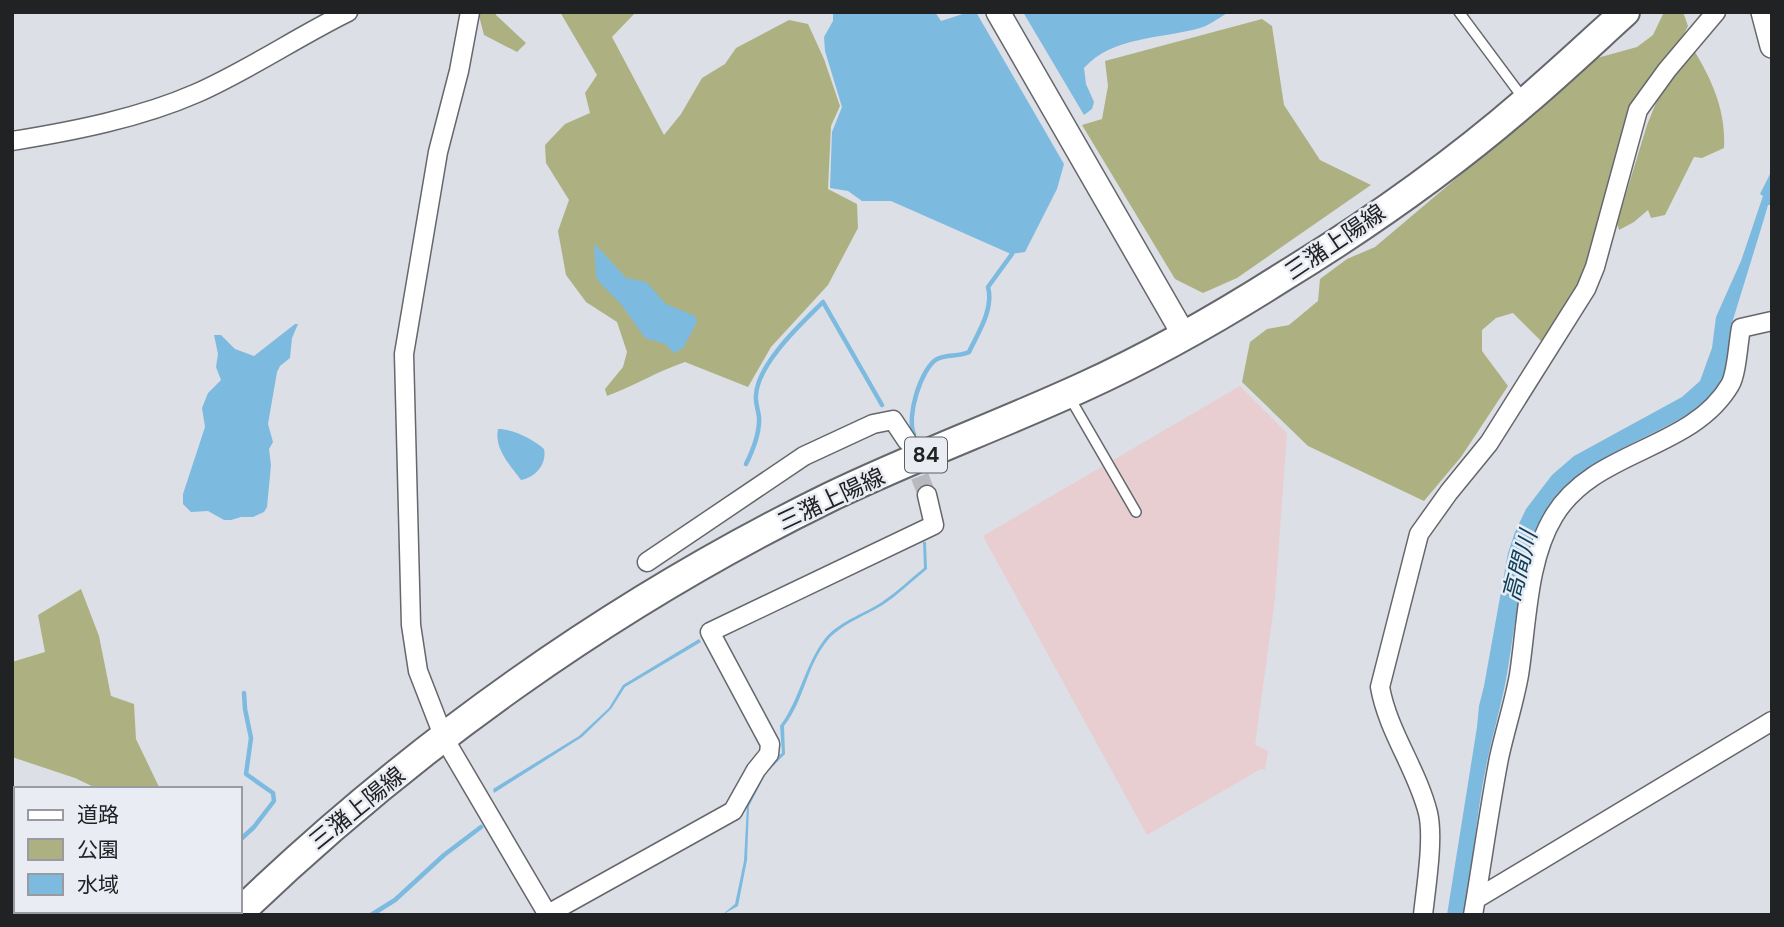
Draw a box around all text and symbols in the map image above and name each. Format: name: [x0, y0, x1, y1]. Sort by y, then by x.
street label: 三潴上陽線: [1279, 197, 1391, 287]
road number: 84: [905, 438, 947, 472]
street label: 三潴上陽線: [773, 461, 889, 537]
water label: 高間川: [1495, 524, 1545, 605]
street label: 三潴上陽線: [303, 760, 411, 856]
legend: [14, 787, 242, 913]
text: 道路: [77, 801, 119, 829]
text: 公園: [77, 836, 119, 864]
text: 水域: [77, 871, 119, 899]

